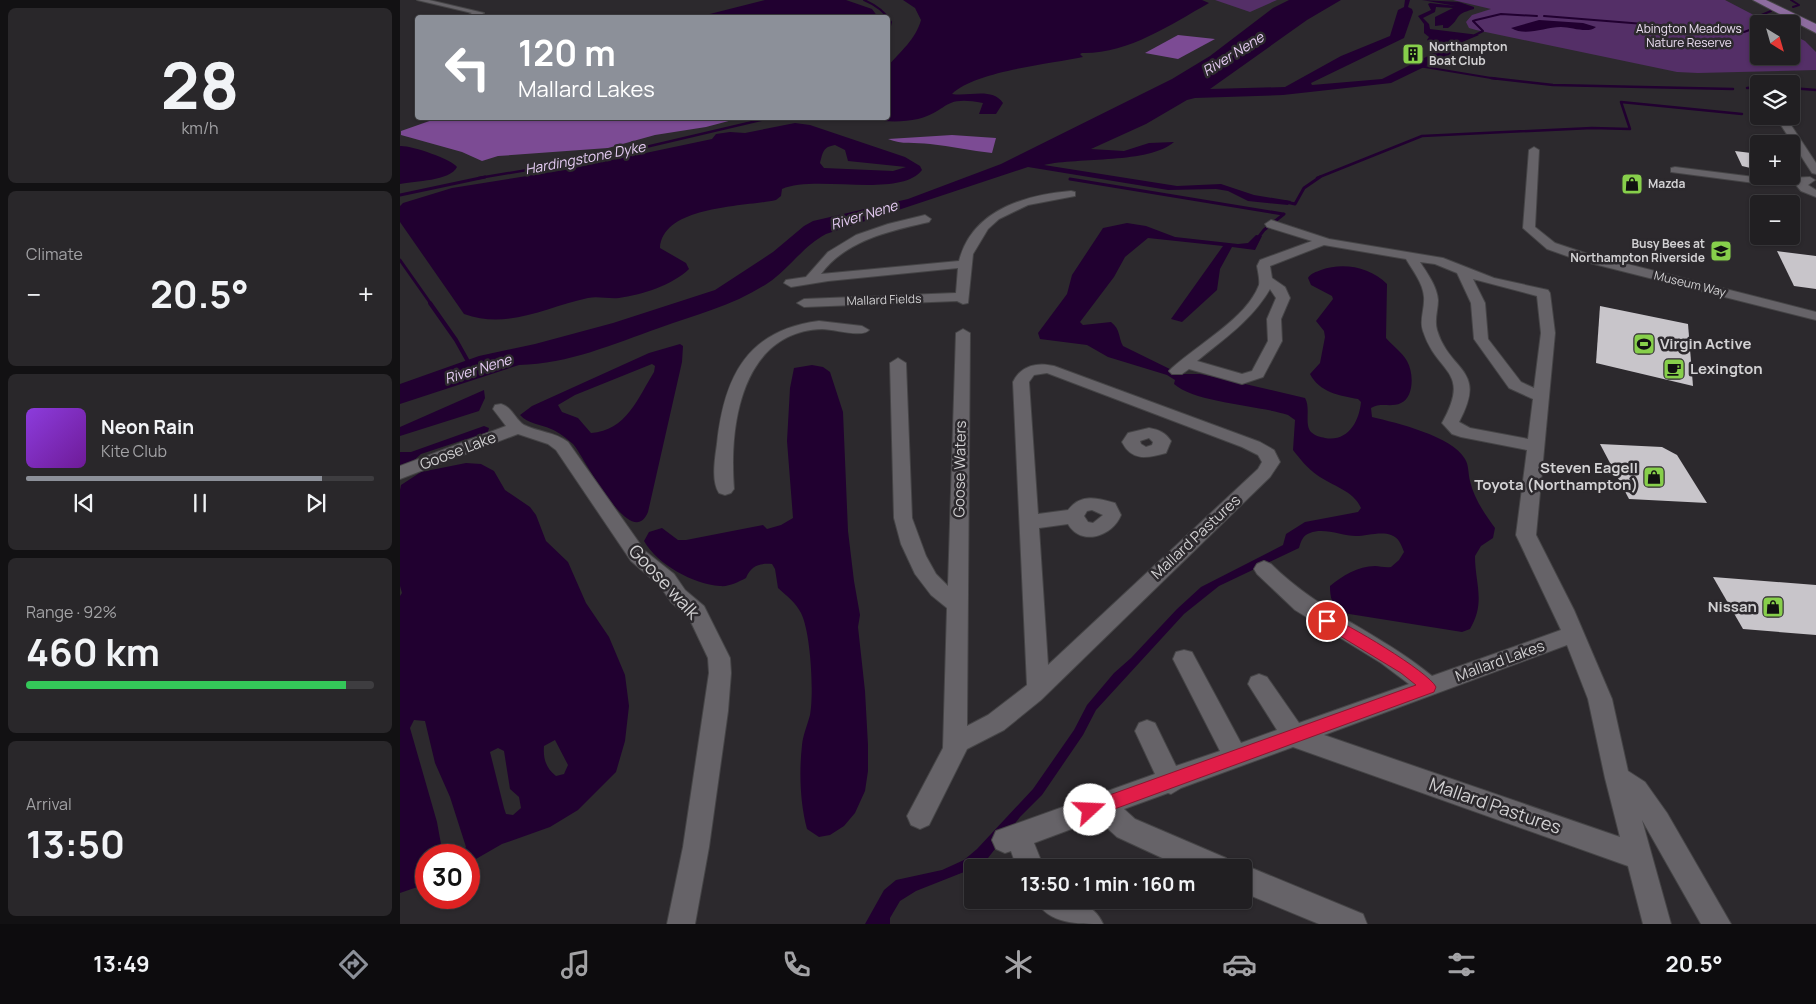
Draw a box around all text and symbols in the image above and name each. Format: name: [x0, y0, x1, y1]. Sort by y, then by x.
north arrow: [1750, 15, 1800, 65]
map controls: [1750, 15, 1800, 245]
park label: Abington Meadows Nature Reserve: [1636, 20, 1742, 51]
water label: River Nene: [1198, 27, 1268, 80]
text: 120 m: [518, 29, 616, 77]
icon: left: [435, 35, 500, 100]
place label: Northampton Boat Club: [1429, 38, 1507, 69]
text: 28: [161, 40, 239, 129]
building icon: Northampton Boat Club: [1401, 42, 1425, 66]
text: Mallard Lakes: [518, 74, 655, 104]
button: layers: [1750, 75, 1800, 125]
text: km/h: [181, 117, 219, 139]
button: +: [1750, 135, 1800, 185]
water label: Hardingstone Dyke: [523, 136, 648, 179]
shop icon: Mazda: [1620, 172, 1644, 196]
place label: Mazda: [1648, 175, 1685, 192]
water label: River Nene: [828, 195, 900, 234]
button: −: [1750, 195, 1800, 245]
place label: Busy Bees at Northampton Riverside: [1570, 235, 1705, 266]
school or university icon: Busy Bees at Northampton Riverside: [1709, 239, 1733, 263]
text: Climate: [26, 243, 83, 265]
street label: Museum Way: [1652, 266, 1729, 301]
text: 20.5°: [150, 267, 249, 319]
text: −: [26, 275, 41, 313]
text: +: [358, 275, 374, 313]
street label: Mallard Fields: [846, 290, 922, 309]
sports icon: Virgin Active: [1632, 332, 1656, 356]
place label: Virgin Active: [1660, 333, 1751, 354]
water label: River Nene: [442, 349, 514, 388]
cafe icon: Lexington: [1662, 357, 1686, 381]
place label: Lexington: [1690, 358, 1763, 379]
text: Neon Rain: [101, 414, 194, 440]
street label: Goose Waters: [948, 420, 971, 518]
street label: Goose Lake: [417, 426, 499, 475]
text: Kite Club: [101, 440, 167, 462]
place label: Steven Eagell Toyota (Northampton): [1474, 457, 1638, 495]
shop icon: Steven Eagell Toyota (Northampton): [1642, 465, 1666, 489]
icon: previous: [70, 489, 98, 517]
icon: pause: [186, 489, 214, 517]
icon: next: [302, 489, 330, 517]
street label: Mallard Pastures: [1146, 490, 1245, 584]
street label: Goose walk: [624, 539, 706, 625]
shop icon: Nissan: [1761, 595, 1785, 619]
place label: Nissan: [1708, 596, 1757, 617]
pin: [1306, 600, 1348, 642]
text: Range · 92%: [26, 601, 117, 623]
icon: arrive: [1313, 607, 1341, 635]
text: 460 km: [26, 625, 160, 677]
street label: Mallard Lakes: [1452, 635, 1547, 686]
street label: Mallard Pastures: [1426, 771, 1565, 839]
position arrow: [1063, 783, 1115, 835]
text: Arrival: [26, 793, 72, 815]
text: 13:50: [26, 817, 125, 869]
speed limit sign: 30: [415, 844, 480, 909]
text: 13:50 · 1 min · 160 m: [1021, 871, 1195, 897]
icon: directions: [336, 947, 371, 982]
icon: music: [558, 947, 593, 982]
icon: phone: [779, 947, 814, 982]
icon: climate: [1001, 947, 1036, 982]
icon: car: [1222, 947, 1257, 982]
icon: filters: [1444, 947, 1479, 982]
text: 13:49: [93, 949, 150, 979]
text: 20.5°: [1666, 949, 1723, 979]

